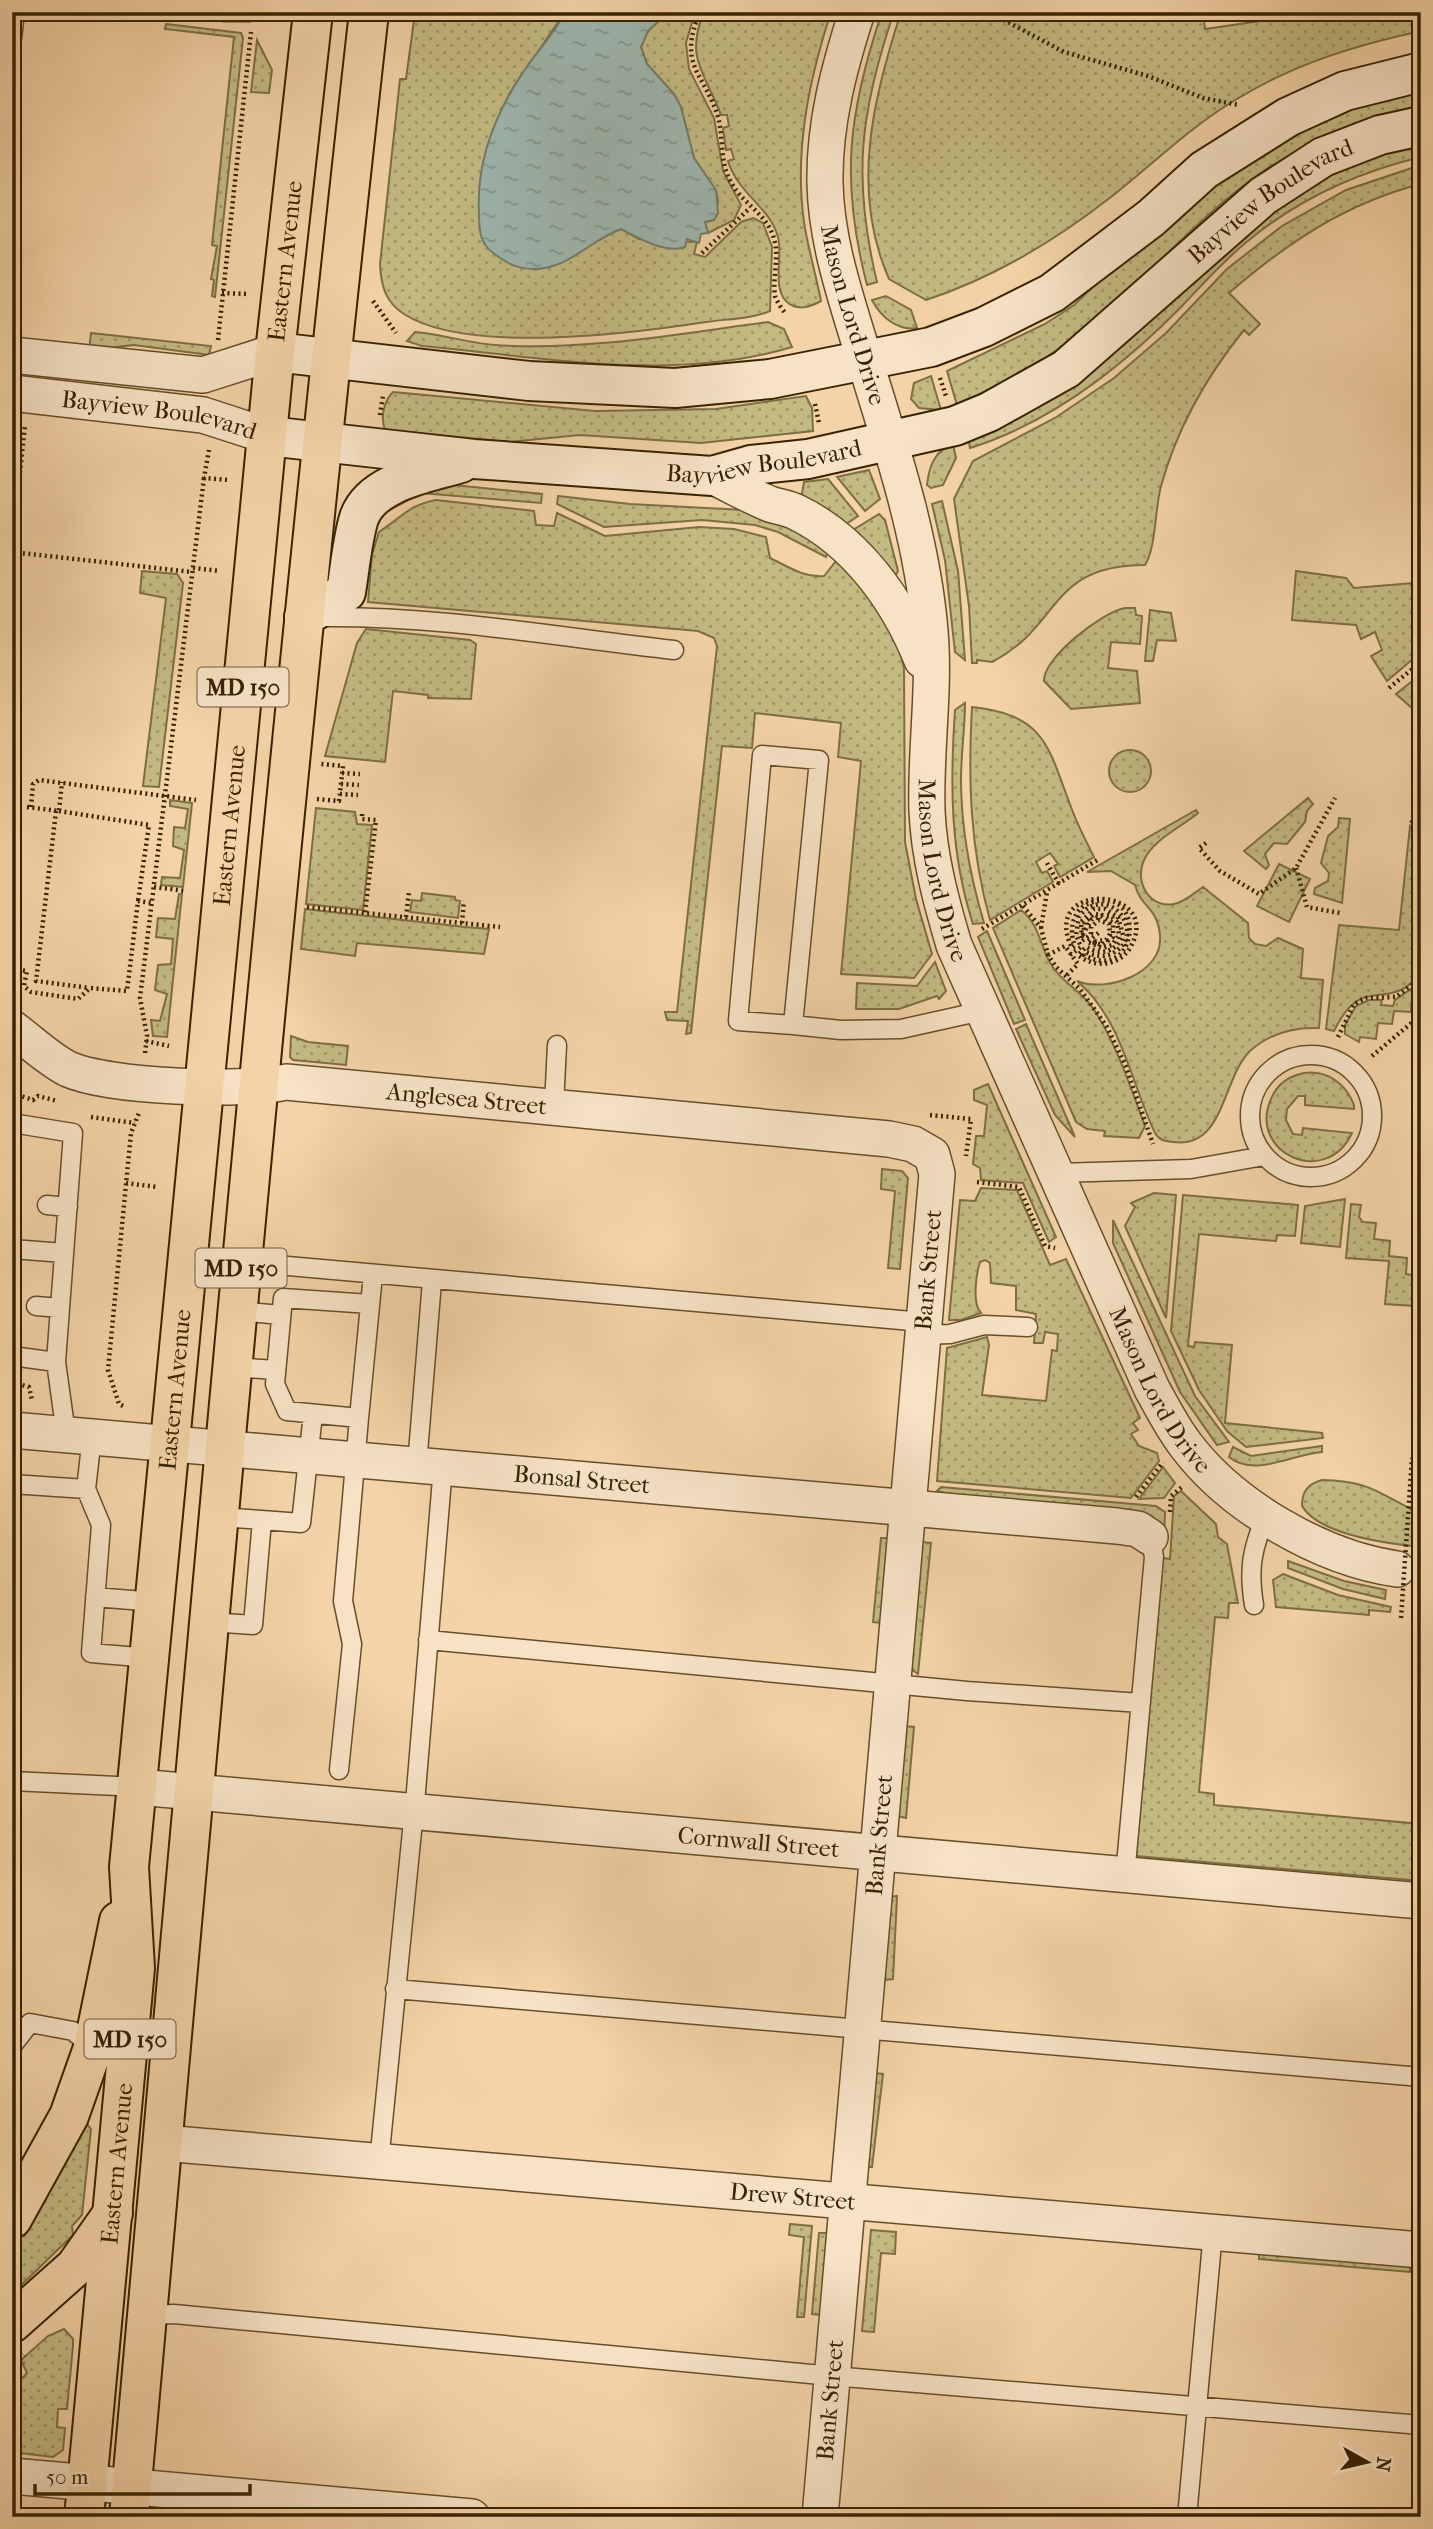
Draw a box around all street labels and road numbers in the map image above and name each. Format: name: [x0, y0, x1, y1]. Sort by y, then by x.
street label: Bayview Boulevard: [1182, 132, 1358, 270]
street label: Eastern Avenue: [262, 179, 308, 343]
street label: Mason Lord Drive: [815, 222, 892, 409]
street label: Bayview Boulevard: [60, 385, 261, 446]
street label: Bayview Boulevard: [665, 433, 865, 490]
road number: MD 150: [198, 667, 288, 706]
street label: Eastern Avenue: [208, 743, 251, 907]
street label: Mason Lord Drive: [913, 778, 974, 966]
street label: Anglesea Street: [384, 1077, 549, 1121]
street label: Bank Street: [909, 1208, 947, 1332]
road number: MD 150: [196, 1248, 286, 1288]
street label: Mason Lord Drive: [1103, 1302, 1217, 1479]
street label: Eastern Avenue: [153, 1308, 197, 1472]
street label: Bonsal Street: [513, 1460, 652, 1499]
street label: Bank Street: [860, 1773, 898, 1897]
street label: Cornwall Street: [676, 1821, 841, 1863]
road number: MD 150: [85, 2020, 176, 2058]
street label: Eastern Avenue: [95, 2082, 138, 2245]
street label: Drew Street: [729, 2177, 857, 2216]
street label: Bank Street: [811, 2338, 849, 2462]

